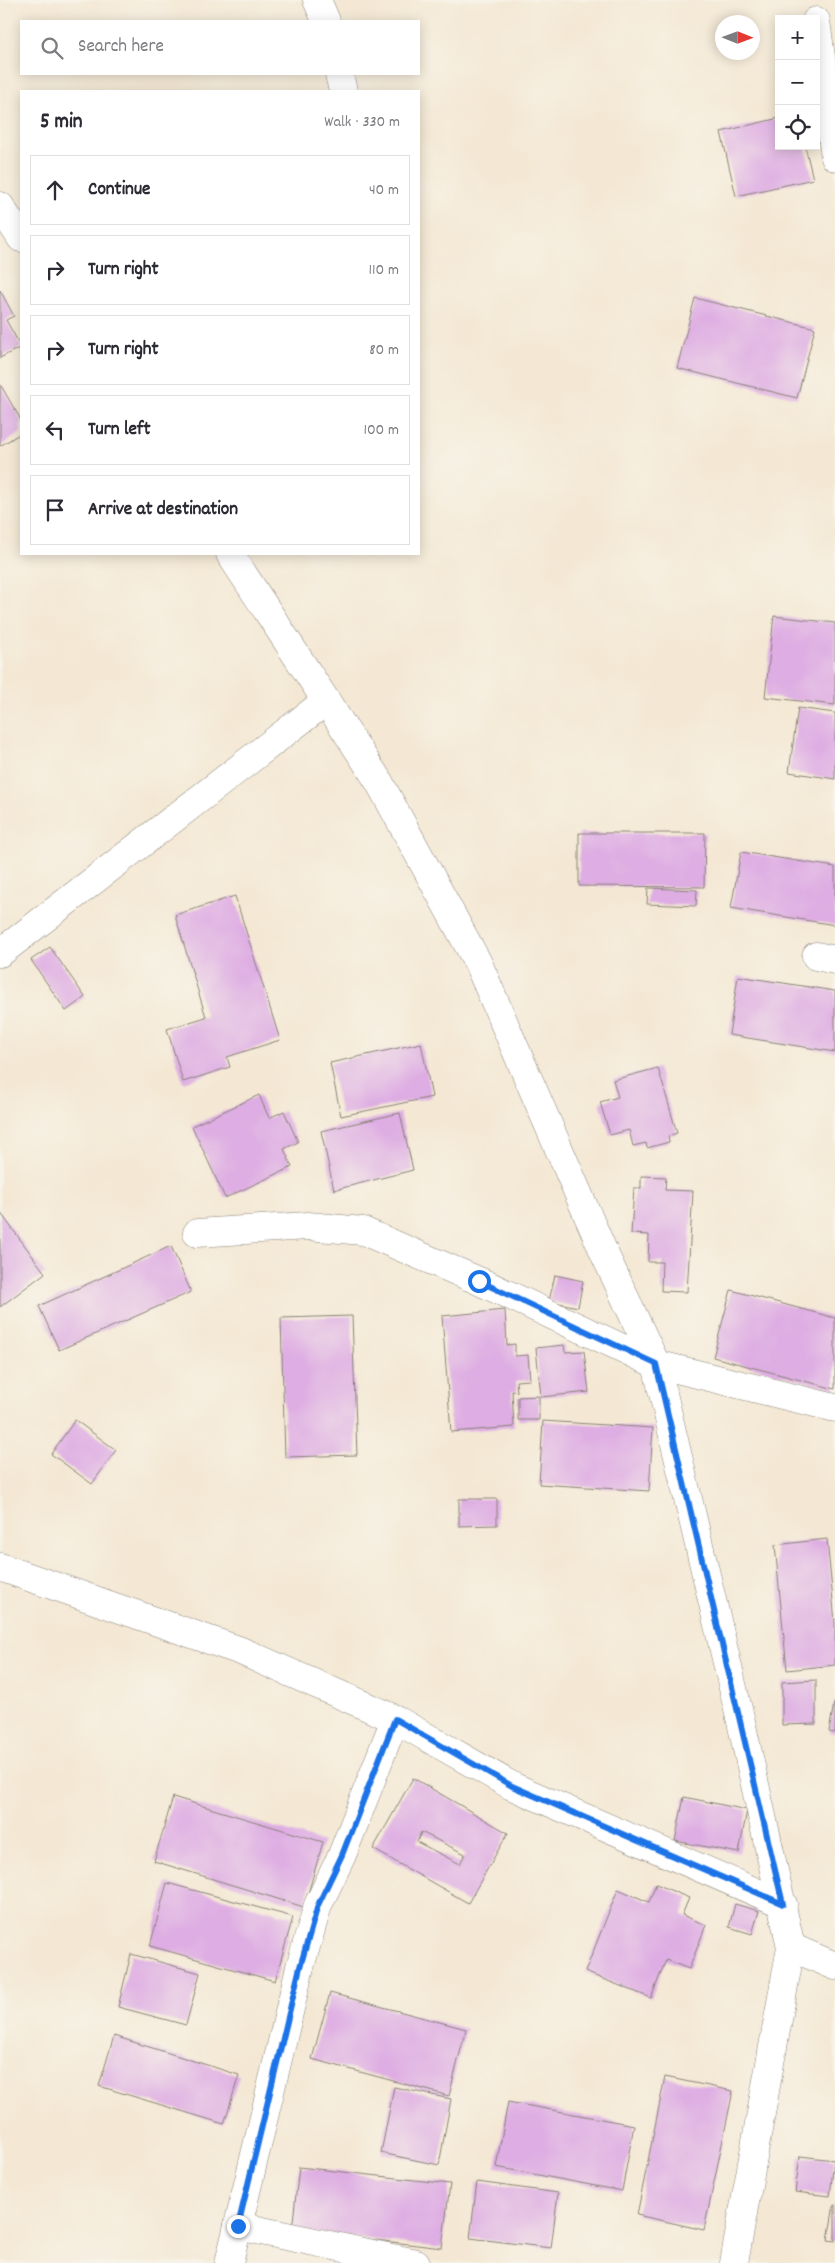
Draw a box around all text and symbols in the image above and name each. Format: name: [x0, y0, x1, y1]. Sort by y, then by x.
north arrow: [715, 15, 760, 60]
map controls: [775, 15, 820, 150]
button: +: [775, 15, 820, 60]
search box: [20, 20, 420, 75]
icon: search: [38, 34, 66, 62]
text: Search here: [78, 34, 164, 61]
button: −: [775, 60, 820, 105]
button: locate: [775, 105, 820, 150]
text: 5 min: [40, 108, 83, 138]
text: Walk · 330 m: [324, 111, 400, 134]
icon: ahead: [41, 176, 69, 204]
text: Continue: [88, 177, 150, 204]
text: 40 m: [369, 179, 399, 202]
icon: right: [41, 256, 69, 284]
text: Turn right: [88, 257, 159, 284]
text: 110 m: [369, 259, 399, 282]
icon: right: [41, 336, 69, 364]
text: Turn right: [88, 337, 159, 364]
text: 80 m: [369, 339, 399, 362]
icon: left: [41, 416, 69, 444]
text: Turn left: [88, 417, 151, 444]
text: 100 m: [363, 419, 399, 442]
icon: arrive: [41, 496, 69, 524]
text: Arrive at destination: [88, 497, 238, 524]
route start: [468, 1270, 491, 1293]
route end: [227, 2215, 250, 2238]

